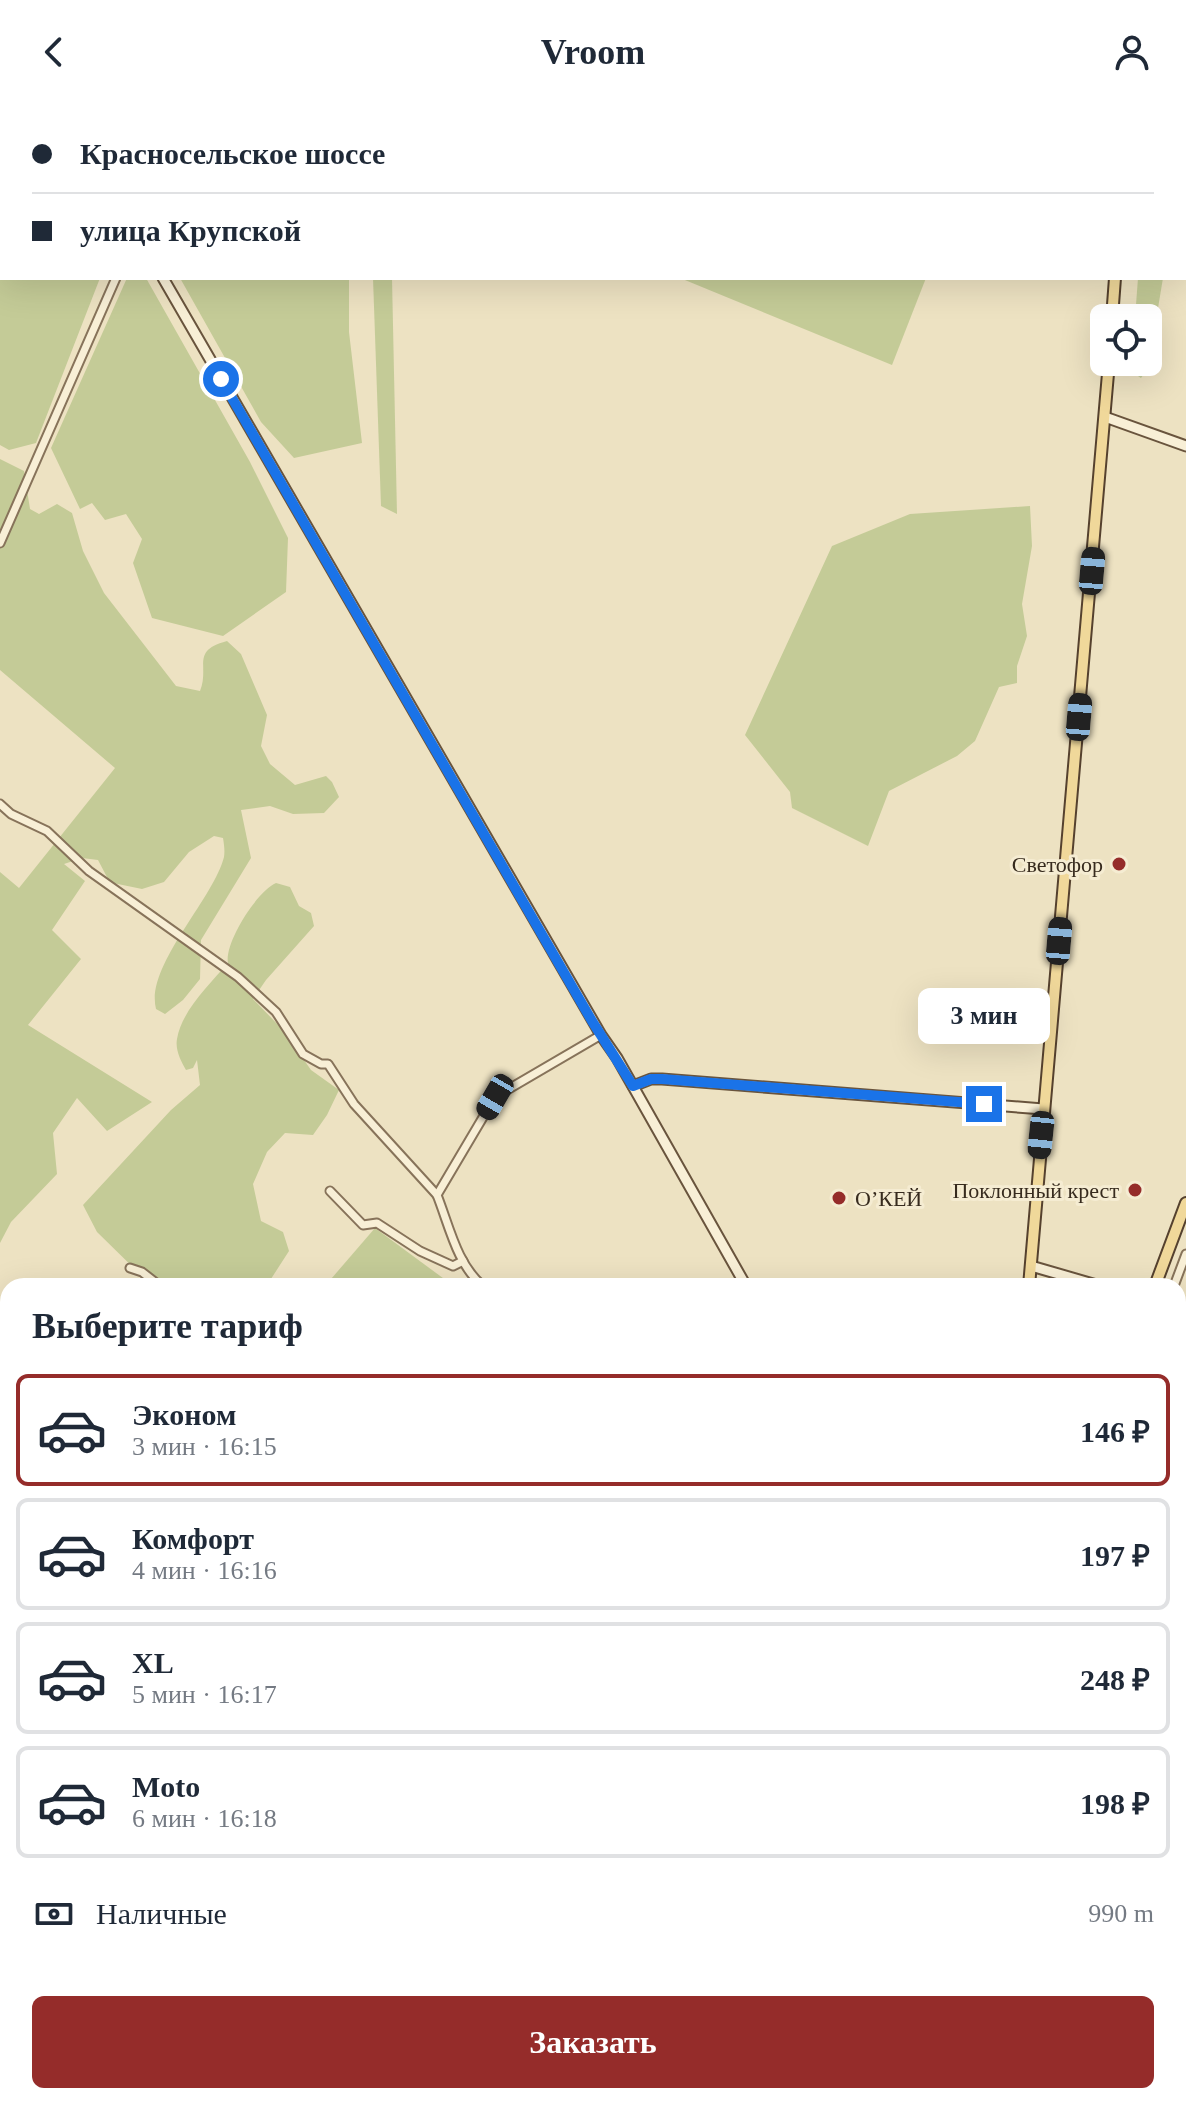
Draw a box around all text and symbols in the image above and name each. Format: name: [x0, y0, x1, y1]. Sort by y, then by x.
icon: back: [32, 30, 76, 74]
icon: person: [1110, 30, 1154, 74]
text: Vroom: [541, 32, 645, 72]
text: Красносельское шоссе: [80, 137, 385, 170]
text: улица Крупской: [80, 214, 301, 247]
map controls: [1090, 304, 1162, 376]
button: locate: [1090, 304, 1162, 376]
route start: [203, 361, 239, 397]
car: [1078, 546, 1106, 596]
car: [1065, 692, 1093, 742]
place label: Светофор: [1012, 852, 1103, 877]
marker: Светофор: [1110, 855, 1128, 873]
car: [1045, 916, 1073, 966]
callout: 3 мин: [918, 988, 1050, 1044]
text: 3 мин: [950, 1001, 1018, 1030]
car: [473, 1070, 517, 1124]
route end: [966, 1086, 1002, 1122]
car: [1027, 1110, 1055, 1160]
place label: Поклонный крест: [952, 1178, 1119, 1203]
marker: Поклонный крест: [1126, 1181, 1144, 1199]
place label: О’КЕЙ: [855, 1186, 922, 1211]
marker: О’КЕЙ: [830, 1189, 848, 1207]
text: Выберите тариф: [32, 1306, 303, 1346]
icon: car: [36, 1394, 108, 1466]
text: Эконом: [132, 1398, 236, 1431]
text: 146 ₽: [1080, 1415, 1150, 1448]
text: 3 мин · 16:15: [132, 1432, 277, 1461]
icon: car: [36, 1518, 108, 1590]
text: Комфорт: [132, 1522, 254, 1555]
text: 197 ₽: [1080, 1539, 1150, 1572]
text: 4 мин · 16:16: [132, 1556, 277, 1585]
icon: car: [36, 1642, 108, 1714]
text: XL: [132, 1646, 174, 1679]
text: 248 ₽: [1080, 1663, 1150, 1696]
text: 5 мин · 16:17: [132, 1680, 277, 1709]
icon: car: [36, 1766, 108, 1838]
text: Moto: [132, 1770, 200, 1803]
text: 198 ₽: [1080, 1787, 1150, 1820]
text: 6 мин · 16:18: [132, 1804, 277, 1833]
icon: cash: [32, 1892, 76, 1936]
text: Наличные: [96, 1897, 227, 1930]
text: 990 m: [1088, 1899, 1154, 1928]
button: Заказать: [32, 1996, 1154, 2088]

